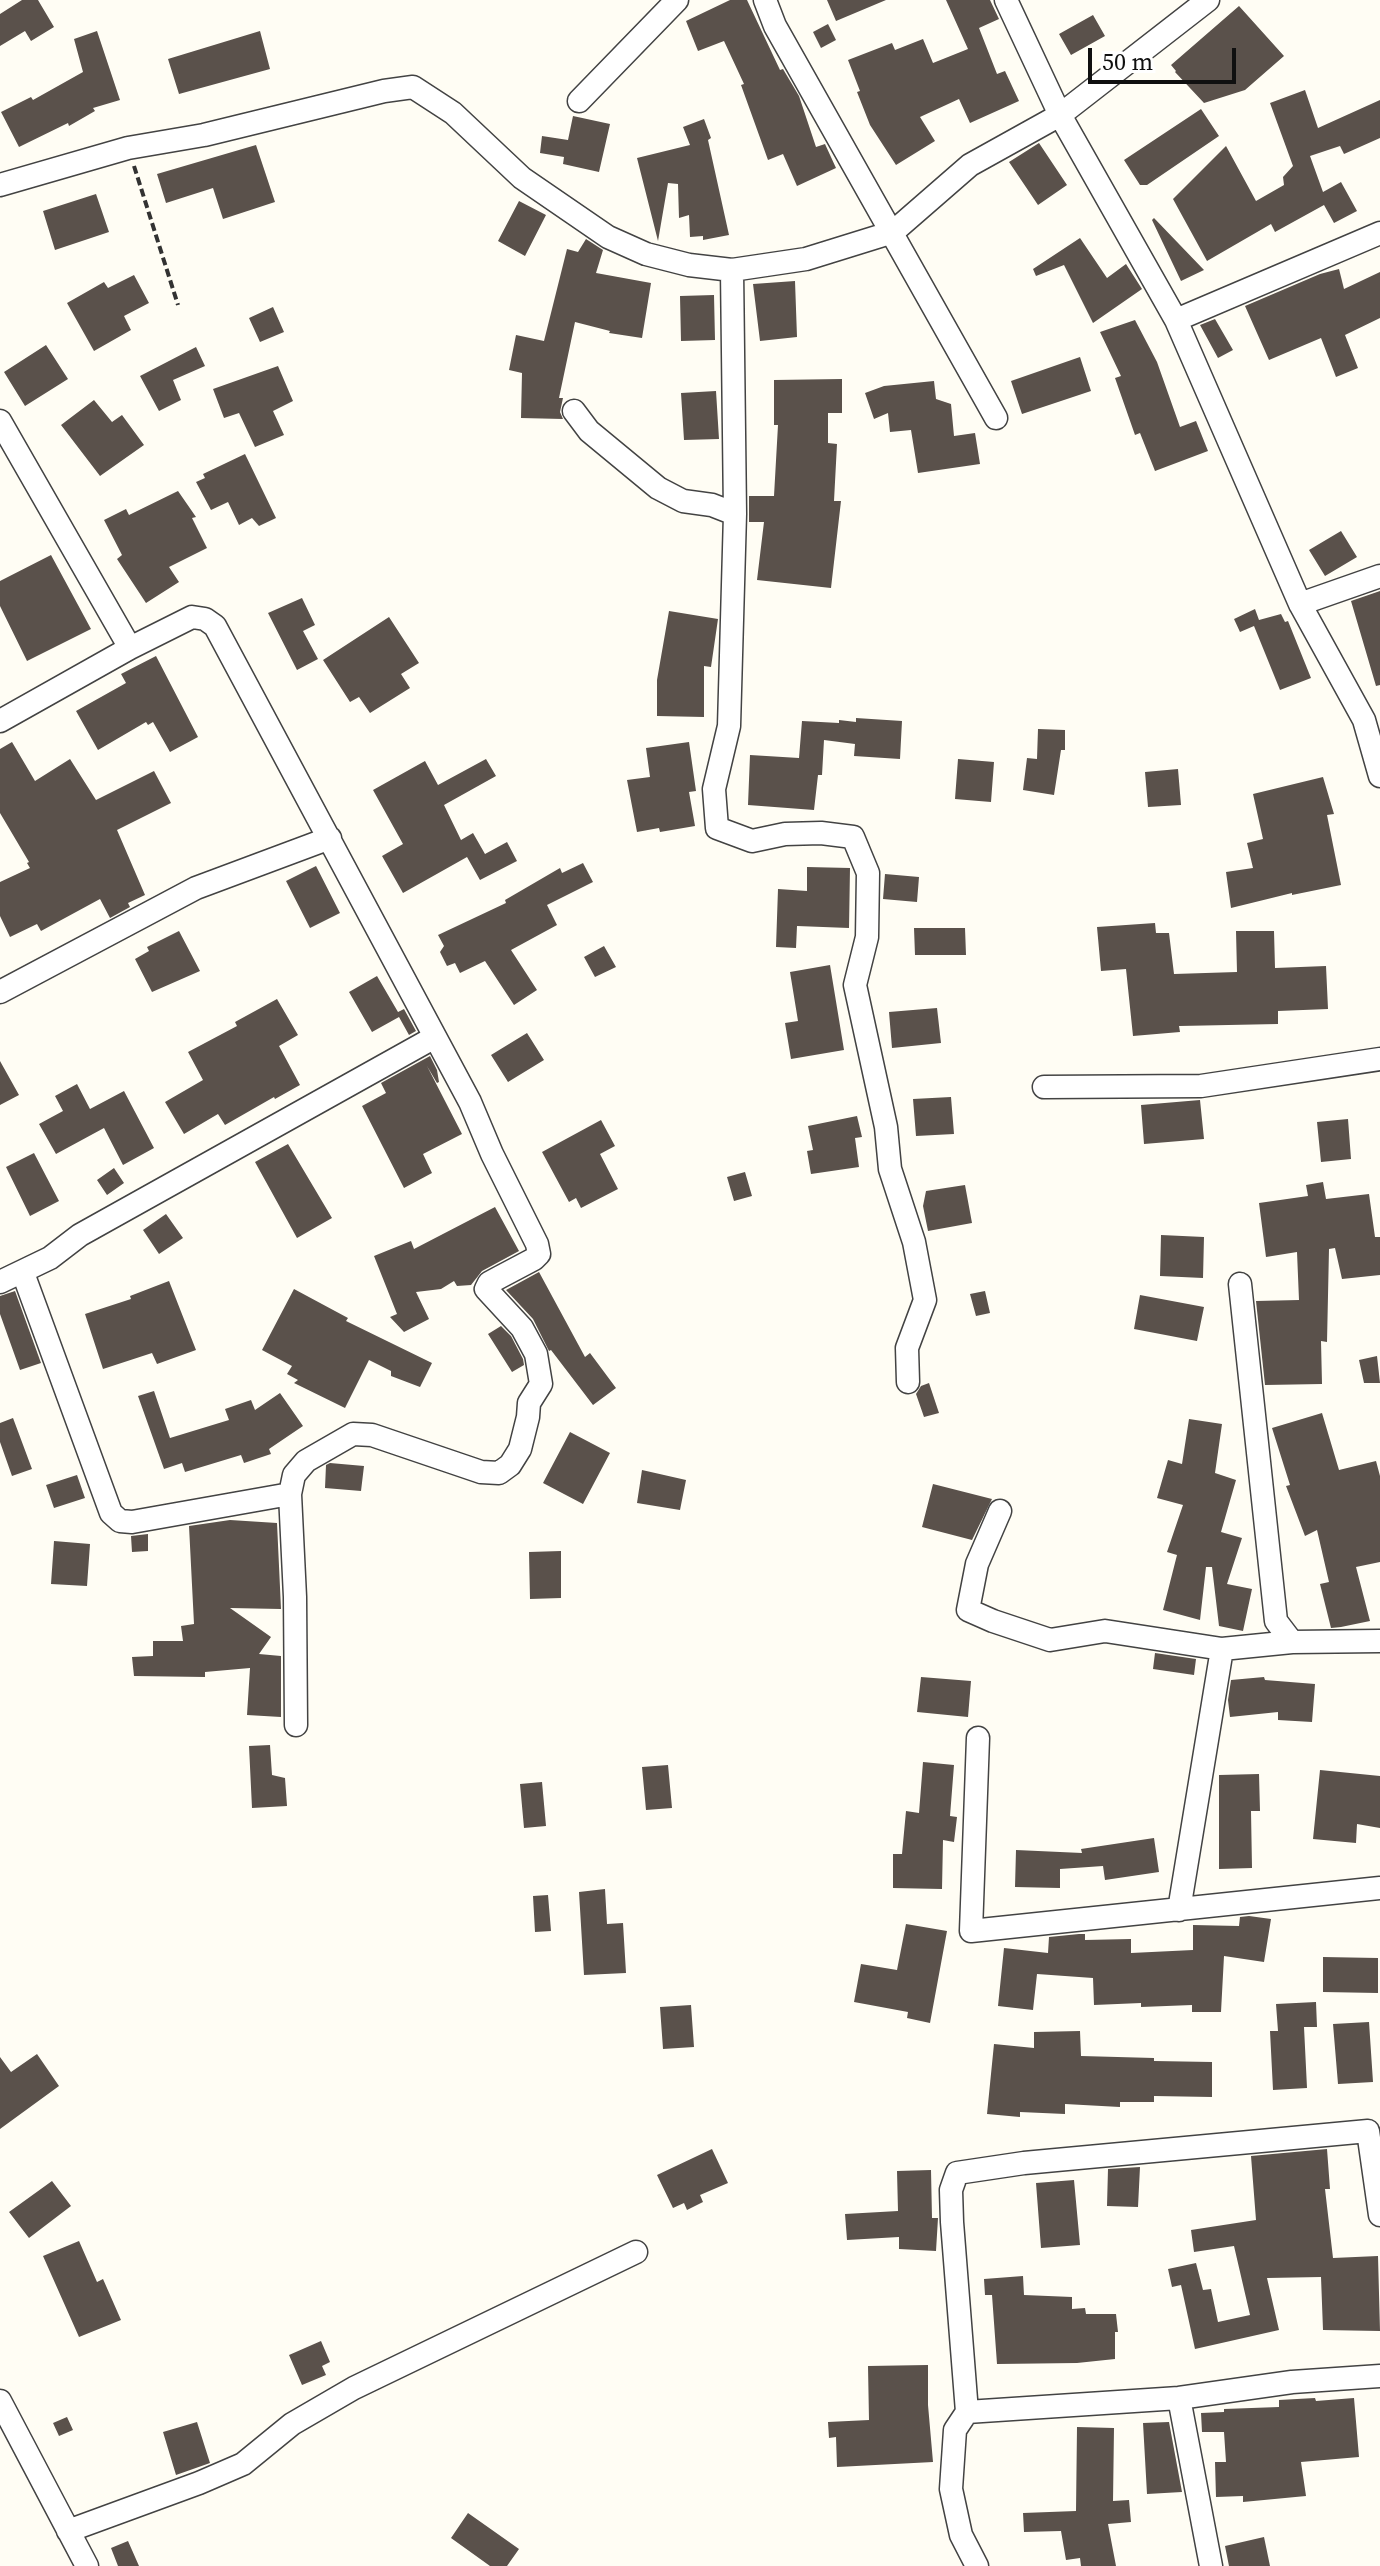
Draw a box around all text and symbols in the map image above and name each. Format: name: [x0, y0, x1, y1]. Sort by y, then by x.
scale bar: [1092, 32, 1240, 82]
text: 50 m: [1102, 45, 1153, 78]

